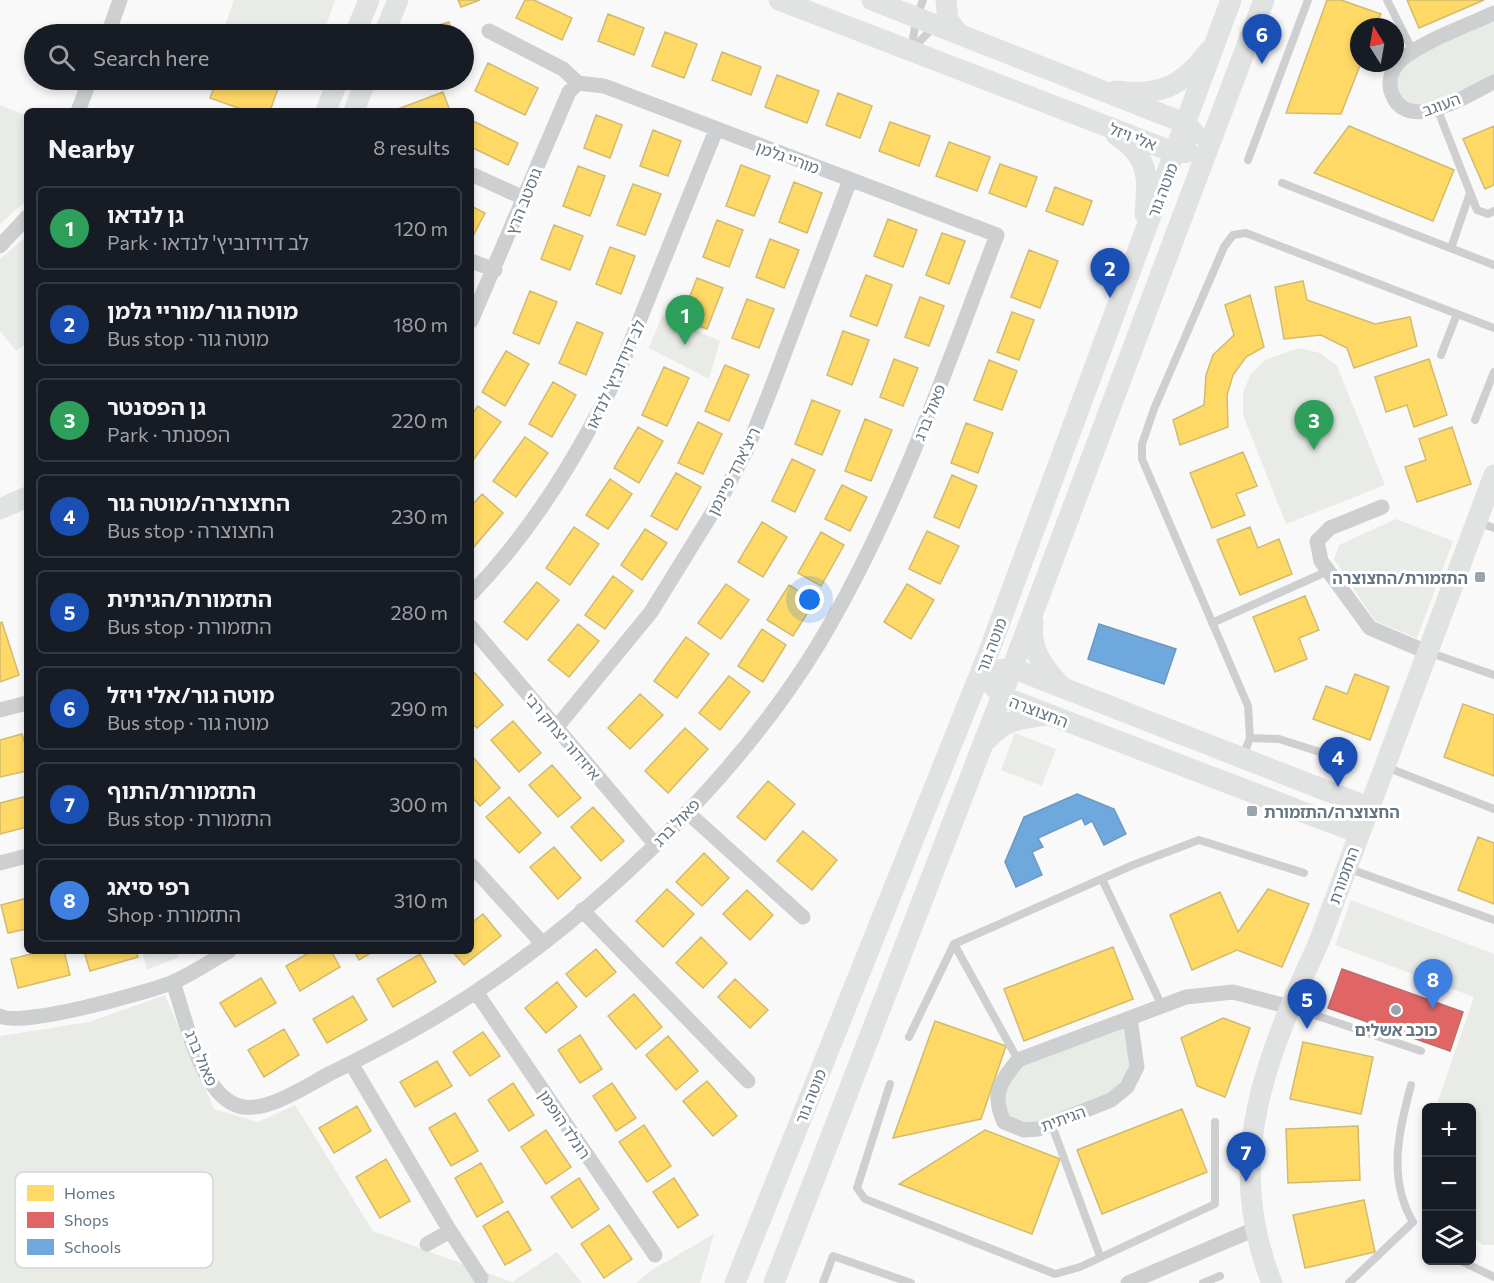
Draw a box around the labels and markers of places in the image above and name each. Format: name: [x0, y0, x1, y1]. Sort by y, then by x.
pin: 6: [1242, 14, 1282, 64]
pin: 2: [1090, 248, 1130, 298]
pin: 1: [666, 296, 704, 345]
pin: 3: [1294, 400, 1334, 450]
place label: התזמורת/החצוצרה: [1332, 568, 1468, 587]
marker: התזמורת/החצוצרה: [1473, 570, 1487, 584]
pin: 4: [1318, 738, 1358, 787]
place label: החצוצרה/התזמורת: [1264, 802, 1400, 821]
marker: החצוצרה/התזמורת: [1245, 804, 1259, 818]
pin: 8: [1414, 960, 1452, 1009]
pin: 5: [1288, 980, 1326, 1029]
marker: כוכב אשלים: [1389, 1003, 1403, 1017]
place label: כוכב אשלים: [1355, 1020, 1437, 1039]
pin: 7: [1226, 1132, 1266, 1182]

